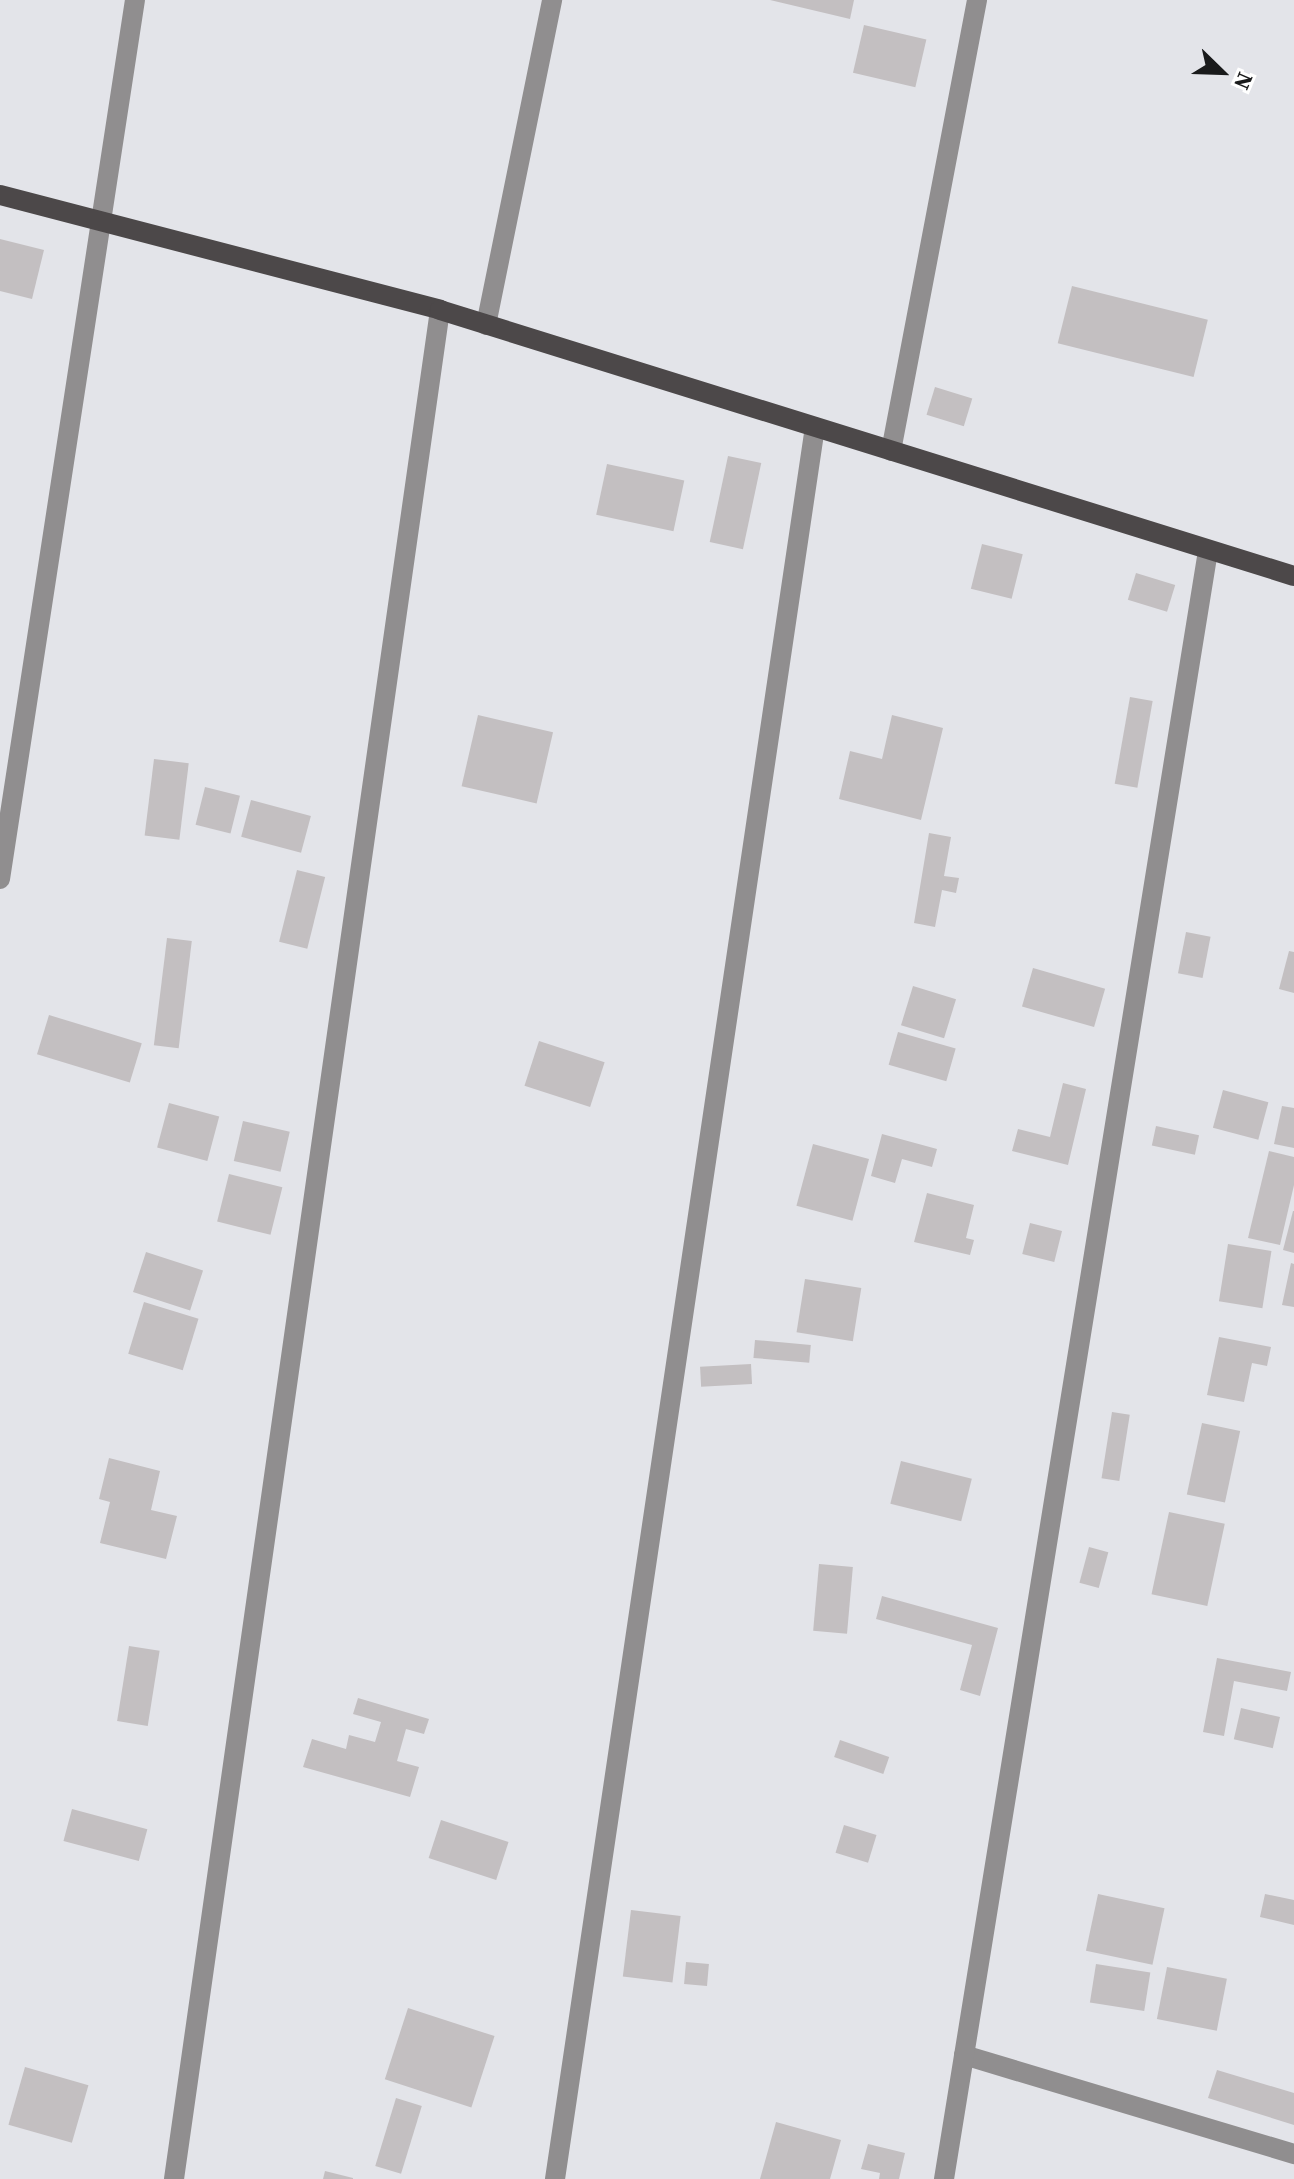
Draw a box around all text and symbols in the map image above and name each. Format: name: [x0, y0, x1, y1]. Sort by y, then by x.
north arrow: [1182, 32, 1262, 112]
text: N: [1227, 68, 1261, 95]

